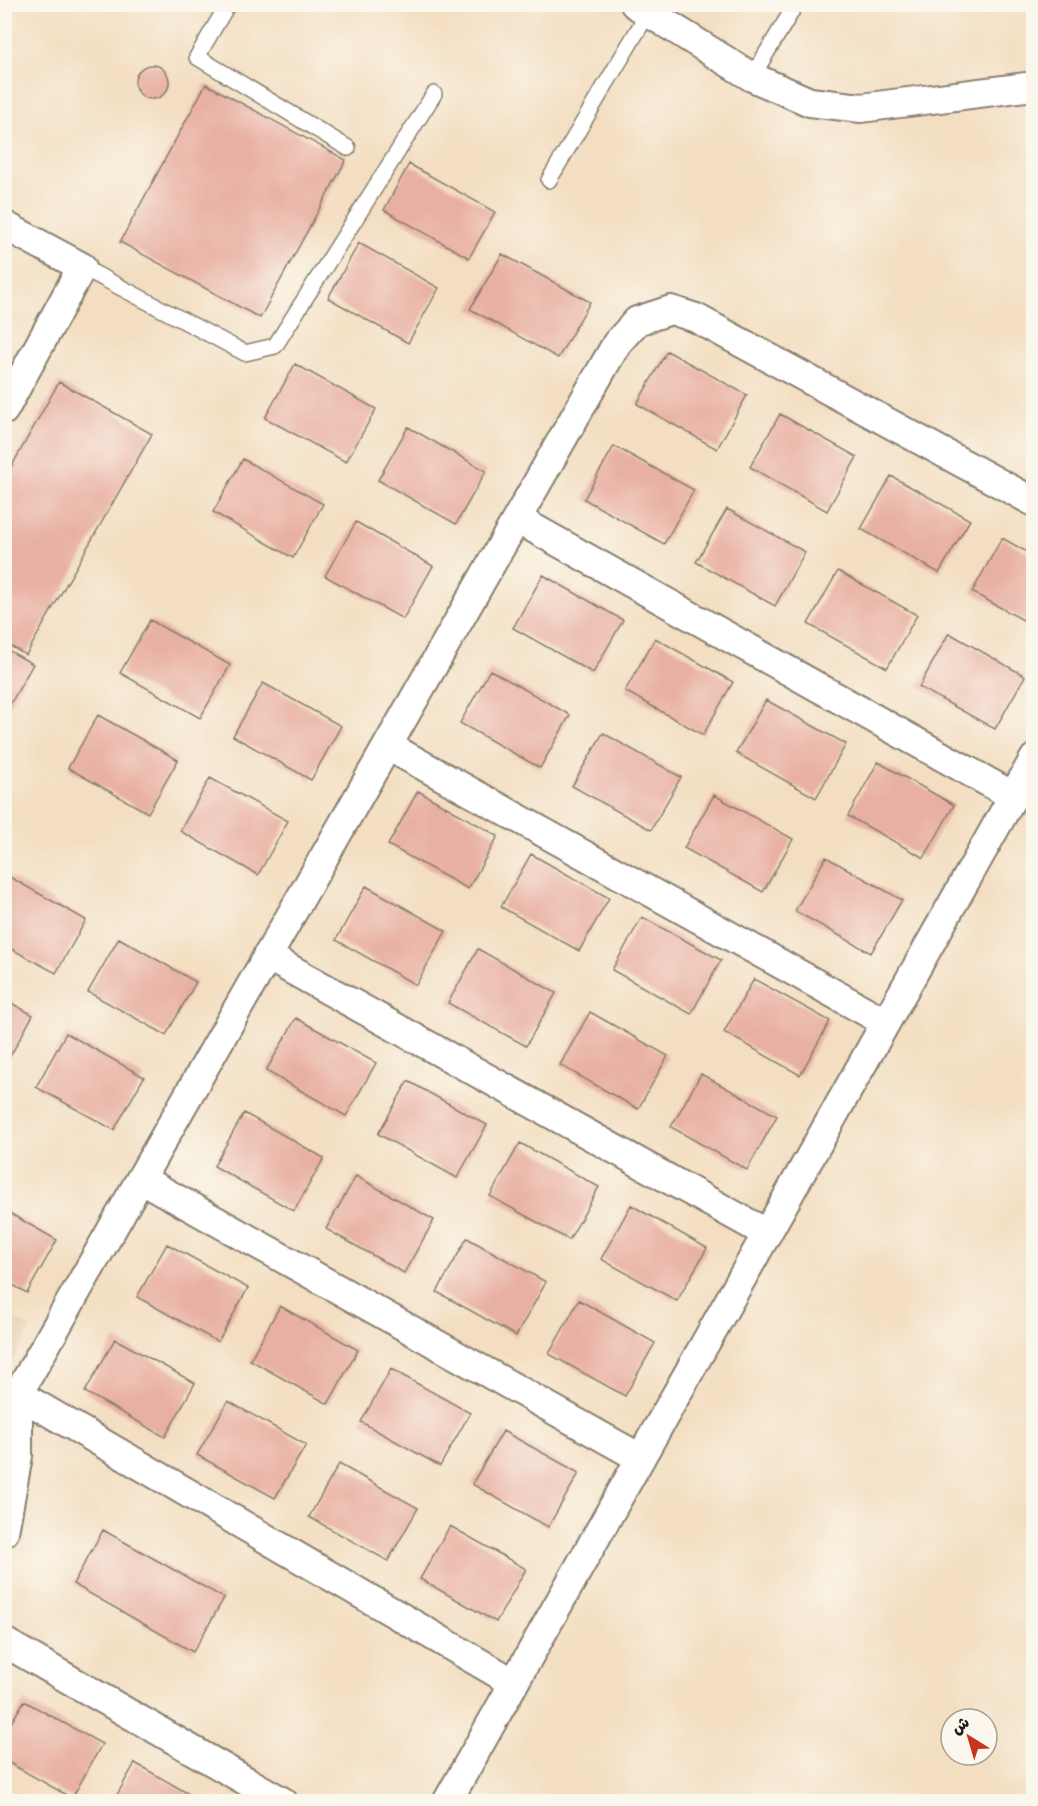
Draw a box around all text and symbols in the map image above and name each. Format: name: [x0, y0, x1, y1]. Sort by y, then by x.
north arrow: [939, 1707, 999, 1767]
text: ش: [947, 1712, 973, 1738]

